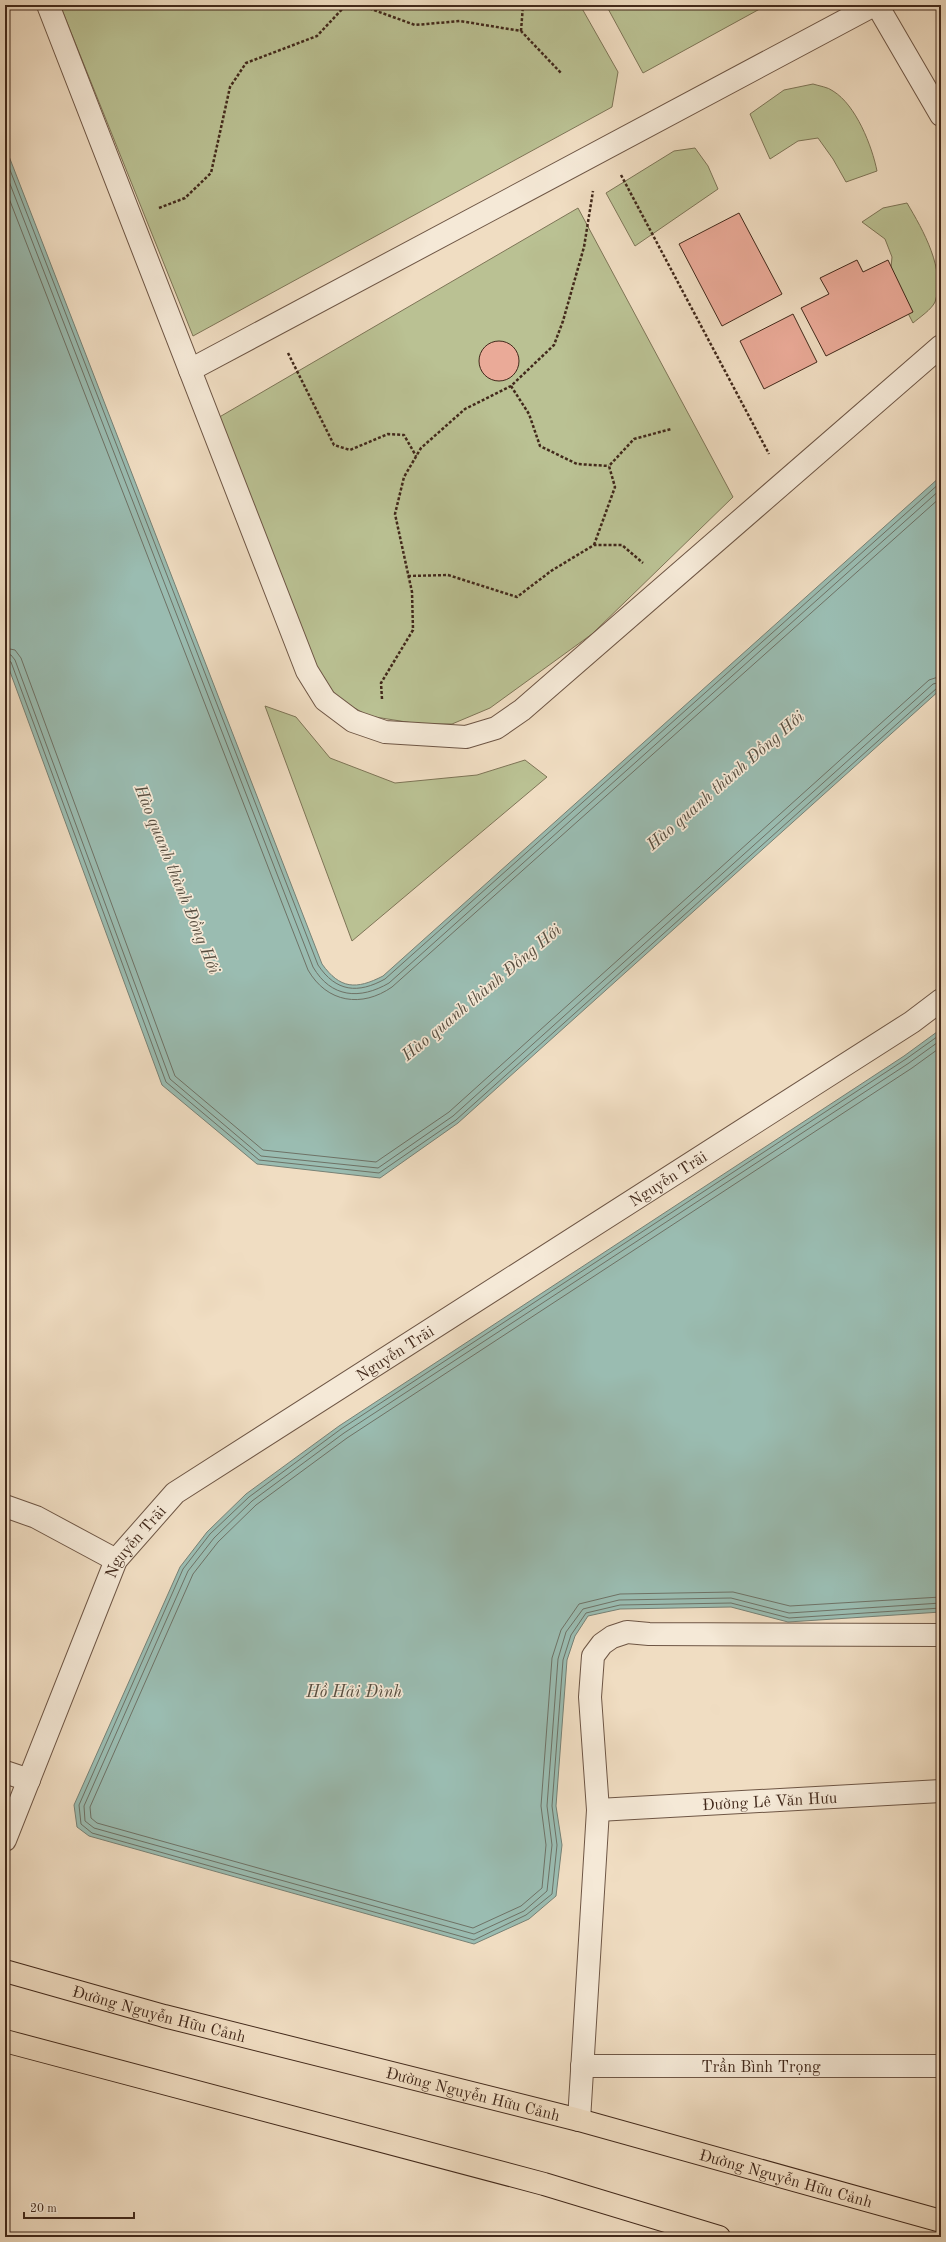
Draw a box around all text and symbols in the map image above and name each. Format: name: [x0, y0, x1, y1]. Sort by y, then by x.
water label: Hào quanh thành Đồng Hới: [642, 707, 808, 855]
water label: Hào quanh thành Đồng Hới: [130, 781, 224, 977]
water label: Hào quanh thành Đồng Hới: [397, 920, 565, 1065]
street label: Nguyễn Trãi: [627, 1149, 710, 1210]
street label: Nguyễn Trãi: [354, 1324, 437, 1385]
street label: Nguyễn Trãi: [104, 1503, 170, 1581]
water label: Hồ Hải Đình: [305, 1682, 402, 1701]
street label: Đường Lê Văn Hưu: [702, 1791, 838, 1814]
street label: Đường Nguyễn Hữu Cảnh: [70, 1984, 247, 2046]
street label: Trần Bình Trọng: [701, 2057, 821, 2076]
street label: Đường Nguyễn Hữu Cảnh: [384, 2066, 562, 2125]
street label: Đường Nguyễn Hữu Cảnh: [697, 2148, 874, 2212]
scale bar: [24, 2194, 134, 2220]
text: 20 m: [30, 2203, 57, 2215]

